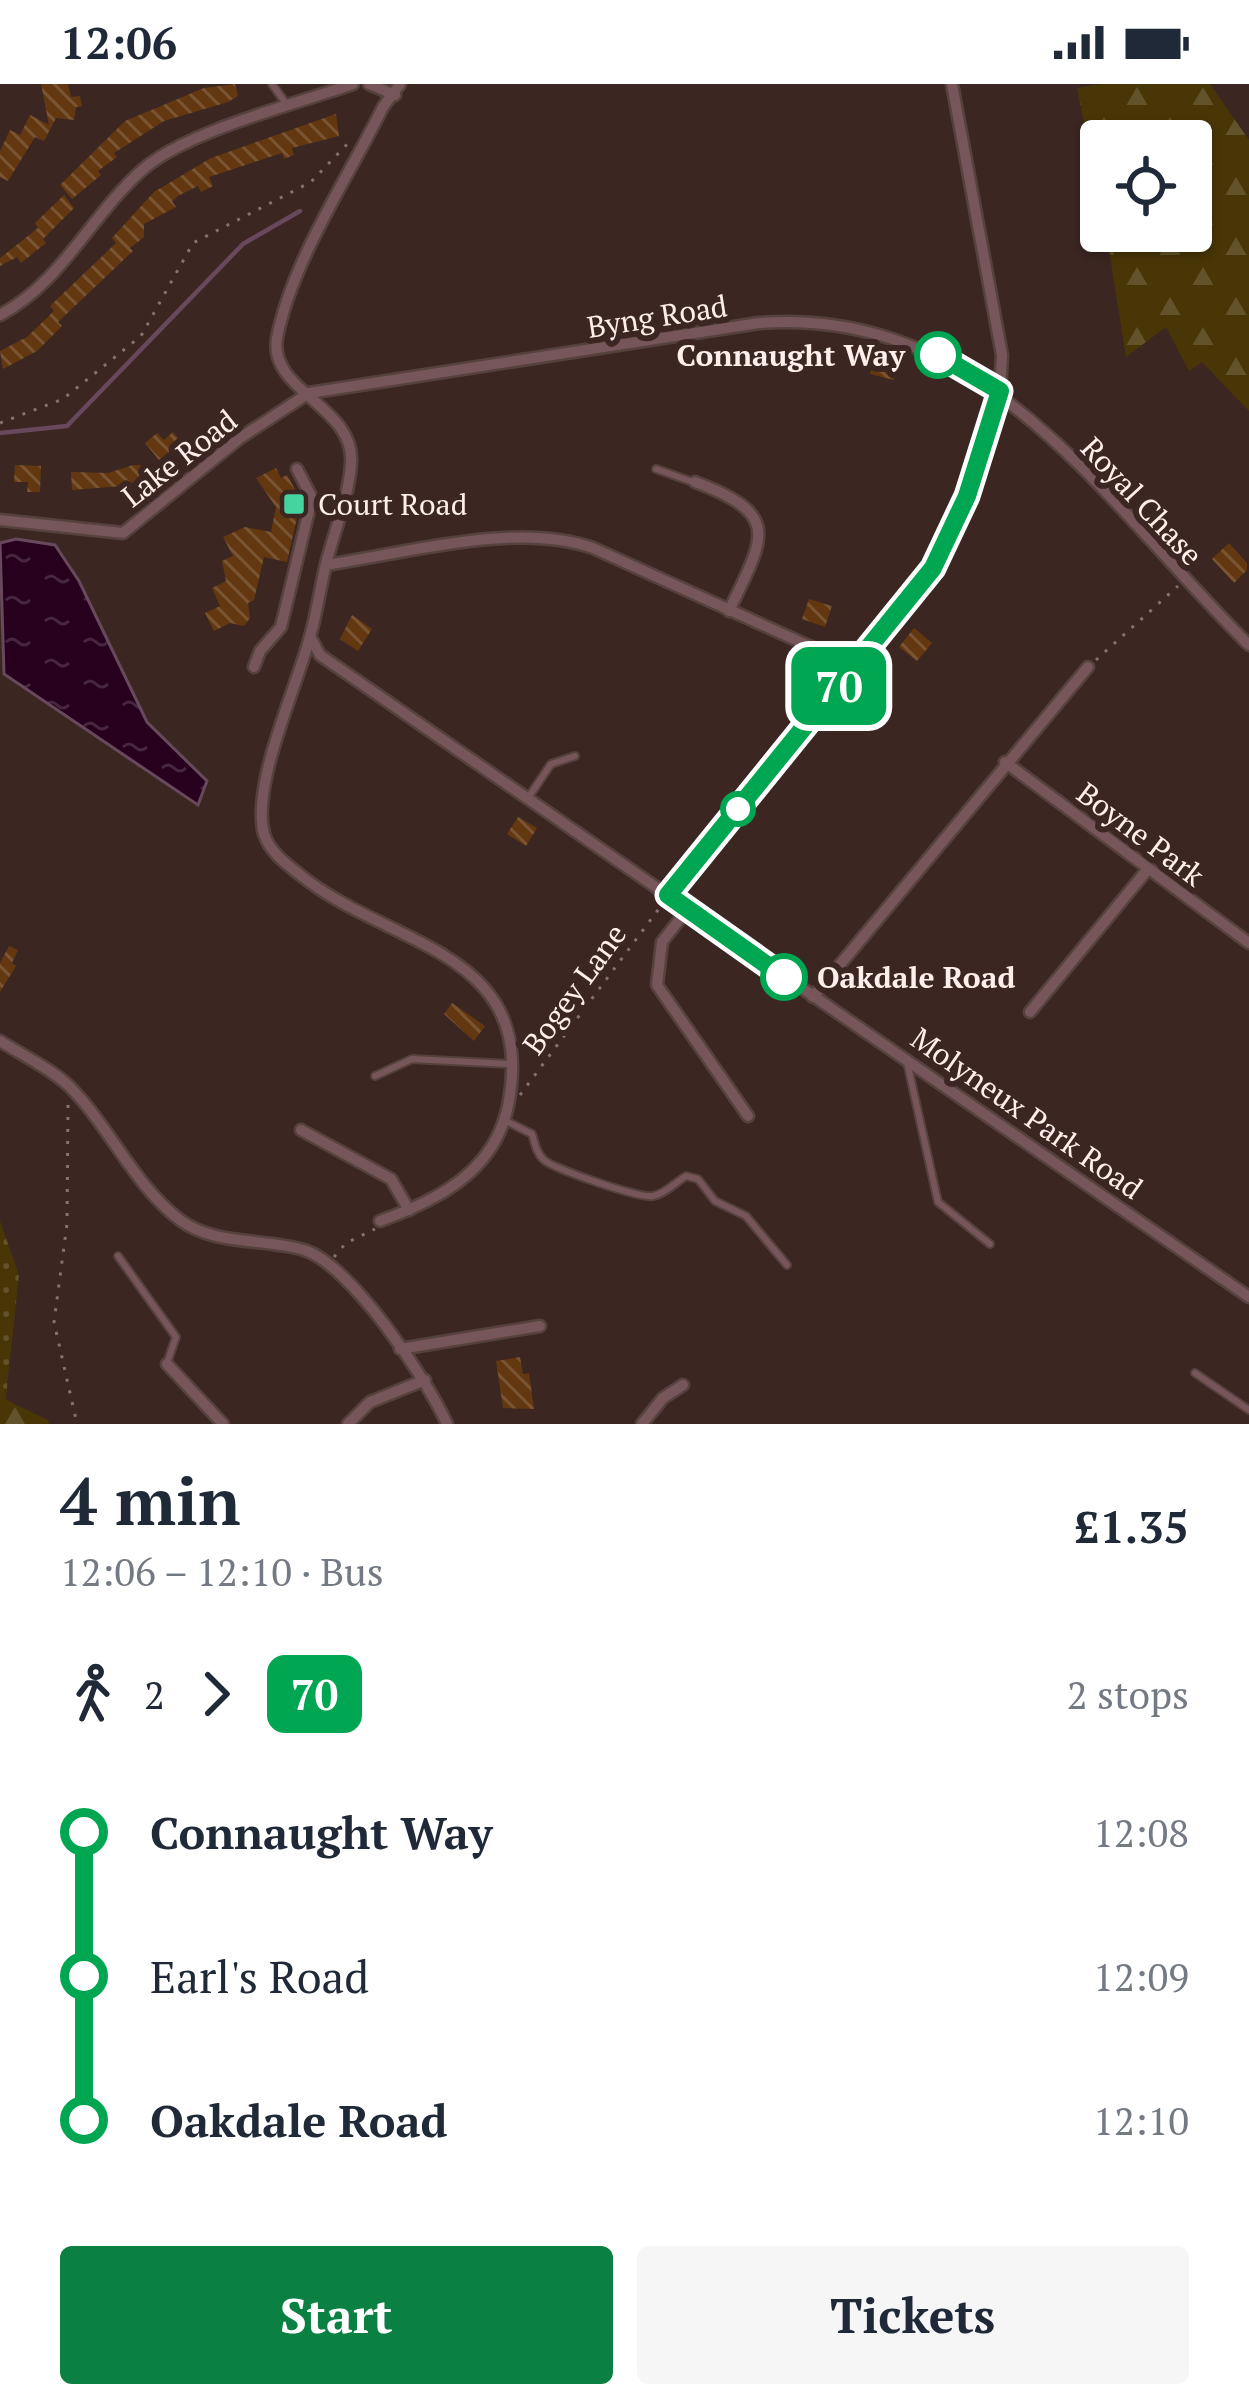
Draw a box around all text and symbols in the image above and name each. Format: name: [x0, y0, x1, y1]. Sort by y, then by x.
text: 12:06: [60, 12, 177, 72]
map controls: [1080, 120, 1212, 252]
button: locate: [1080, 120, 1212, 252]
street label: Byng Road: [584, 285, 730, 347]
marker: Connaught Way: [916, 333, 960, 377]
place label: Connaught Way: [677, 335, 906, 375]
street label: Lake Road: [113, 400, 245, 516]
street label: Royal Chase: [1072, 428, 1212, 574]
place label: Court Road: [318, 484, 467, 524]
marker: Court Road: [281, 491, 307, 517]
line badge: 70: [785, 647, 893, 725]
text: 70: [815, 658, 863, 714]
street label: Boyne Park: [1069, 773, 1213, 895]
unlabelled marker: [722, 793, 754, 825]
street label: Bogey Lane: [513, 916, 635, 1062]
marker: Oakdale Road: [762, 955, 806, 999]
place label: Oakdale Road: [817, 957, 1015, 997]
street label: Molyneux Park Road: [903, 1018, 1151, 1208]
text: 4 min: [60, 1456, 241, 1544]
text: £1.35: [1074, 1496, 1189, 1556]
text: 12:06 – 12:10 · Bus: [60, 1545, 384, 1597]
icon: walk: [60, 1661, 126, 1727]
icon: forward: [183, 1661, 249, 1727]
text: 70: [291, 1666, 338, 1722]
text: 2: [144, 1668, 165, 1720]
text: 2 stops: [1067, 1668, 1189, 1720]
text: Connaught Way: [150, 1802, 493, 1862]
text: 12:08: [1093, 1806, 1189, 1858]
text: Earl's Road: [150, 1946, 369, 2006]
text: 12:09: [1093, 1950, 1189, 2002]
text: Oakdale Road: [150, 2090, 448, 2150]
text: 12:10: [1093, 2094, 1189, 2146]
button: Start: [60, 2246, 613, 2384]
button: Tickets: [637, 2246, 1189, 2384]

